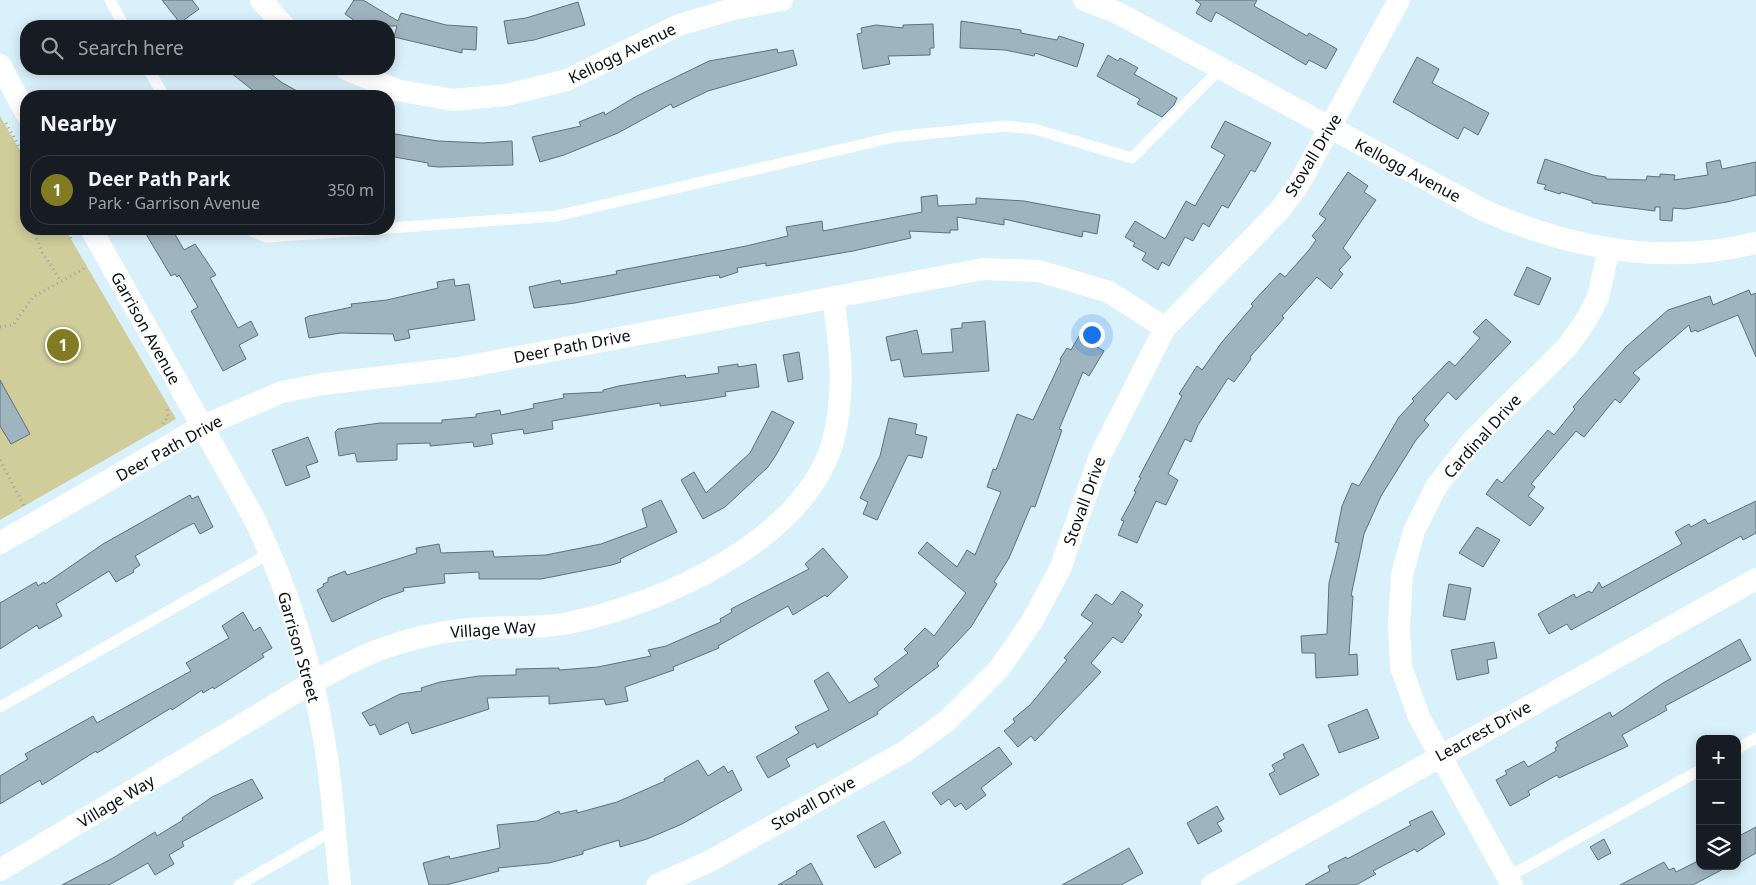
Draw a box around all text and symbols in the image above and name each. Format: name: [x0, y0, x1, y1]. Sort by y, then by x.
street label: Kellogg Avenue: [565, 17, 679, 89]
search box: [20, 20, 395, 75]
icon: search: [38, 34, 66, 62]
text: Search here: [78, 35, 184, 61]
text: Nearby: [40, 109, 116, 137]
street label: Stovall Drive: [1280, 109, 1346, 201]
street label: Kellogg Avenue: [1351, 133, 1465, 207]
text: Deer Path Park: [88, 166, 230, 192]
text: 1: [52, 179, 62, 201]
text: 350 m: [327, 179, 374, 201]
text: Park · Garrison Avenue: [88, 192, 260, 214]
street label: Garrison Avenue: [106, 268, 186, 388]
your location: [1079, 322, 1105, 348]
street label: Deer Path Drive: [512, 324, 632, 368]
pin: 1: [47, 326, 79, 364]
street label: Cardinal Drive: [1438, 389, 1526, 483]
street label: Deer Path Drive: [112, 410, 226, 486]
street label: Stovall Drive: [1058, 454, 1110, 548]
street label: Garrison Street: [273, 589, 325, 705]
street label: Village Way: [449, 615, 537, 643]
street label: Leacrest Drive: [1431, 696, 1535, 766]
map controls: [1696, 735, 1741, 870]
button: +: [1696, 735, 1741, 780]
street label: Village Way: [74, 769, 159, 832]
street label: Stovall Drive: [767, 771, 859, 835]
button: −: [1696, 780, 1741, 825]
button: layers: [1696, 825, 1741, 870]

